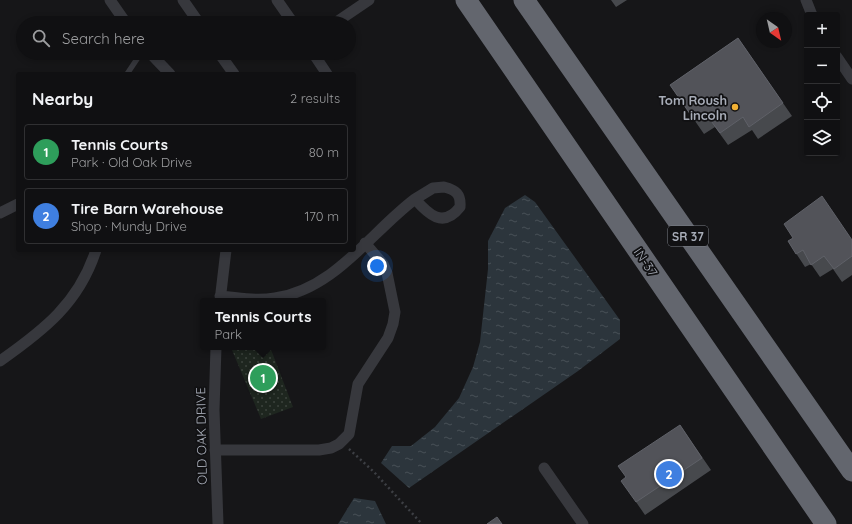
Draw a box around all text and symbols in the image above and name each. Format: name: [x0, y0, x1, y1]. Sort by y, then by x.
north arrow: [756, 12, 792, 48]
map controls: [804, 12, 840, 156]
button: +: [804, 12, 840, 48]
search box: [16, 16, 356, 60]
icon: search: [30, 27, 52, 49]
text: Search here: [62, 29, 145, 48]
button: −: [804, 48, 840, 84]
button: locate: [804, 84, 840, 120]
text: Nearby: [32, 88, 93, 109]
text: 2 results: [290, 90, 340, 106]
place label: Tom Roush Lincoln: [658, 92, 727, 123]
marker: Tom Roush Lincoln: [730, 102, 740, 112]
button: layers: [804, 120, 840, 156]
text: Tennis Courts: [71, 135, 168, 154]
text: 1: [43, 144, 49, 160]
text: 80 m: [309, 144, 339, 160]
text: Park · Old Oak Drive: [71, 154, 192, 170]
text: Tire Barn Warehouse: [71, 199, 224, 218]
text: 2: [42, 208, 50, 224]
text: 170 m: [304, 208, 339, 224]
text: Shop · Mundy Drive: [71, 218, 187, 234]
road number: SR 37: [668, 226, 708, 246]
street label: IN-37: [631, 245, 662, 280]
your location: [367, 256, 387, 276]
popup: [200, 298, 326, 350]
text: Tennis Courts: [214, 307, 312, 326]
text: Park: [214, 326, 242, 342]
pin: 1: [250, 363, 276, 393]
street label: OLD OAK DRIVE: [192, 387, 210, 485]
pin: 2: [656, 459, 682, 489]

